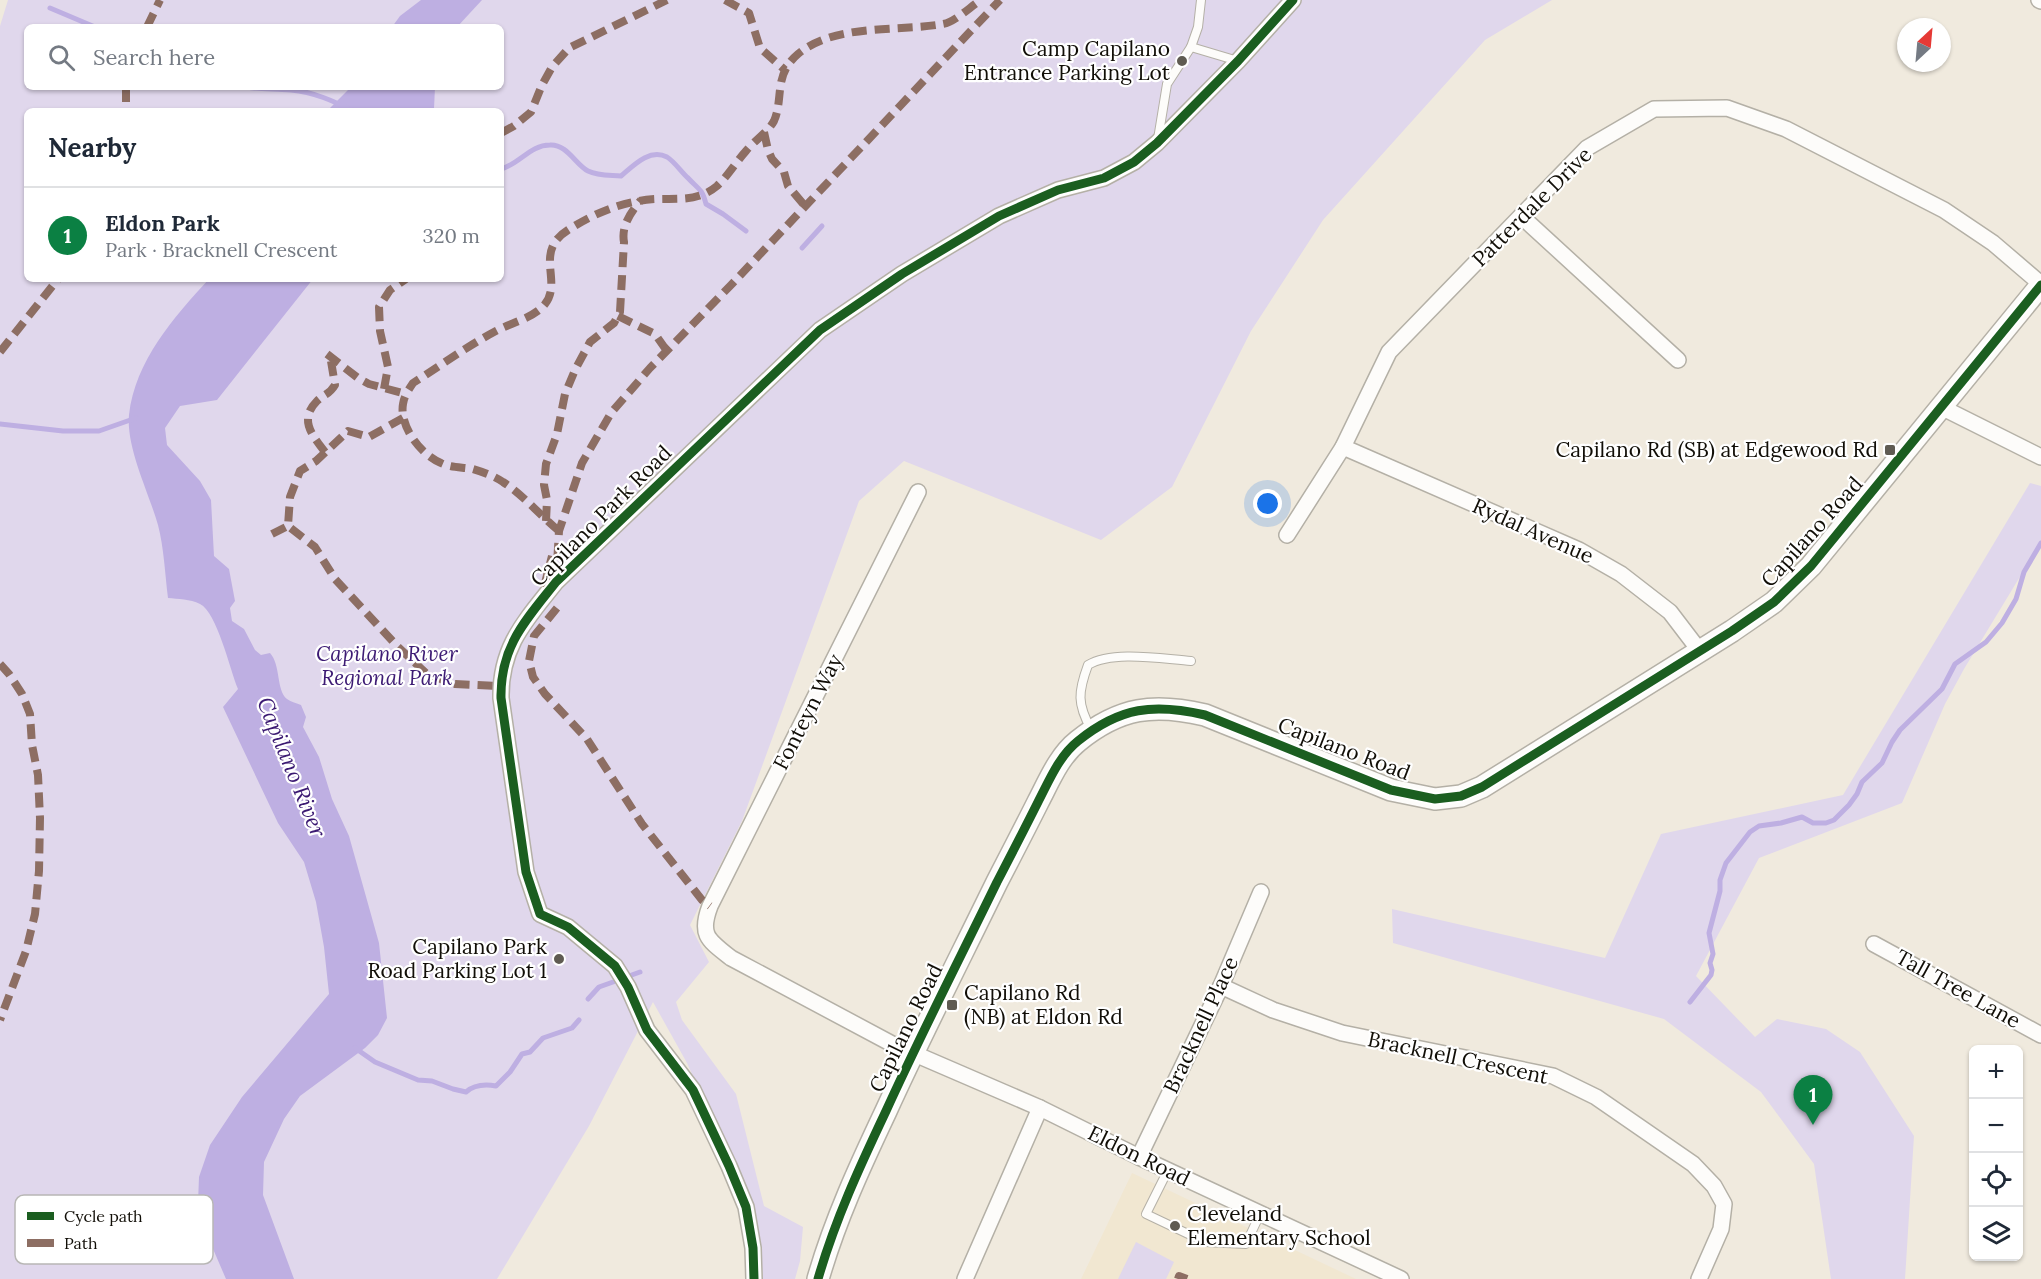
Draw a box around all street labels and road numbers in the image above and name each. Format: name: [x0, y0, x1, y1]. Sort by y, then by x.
street label: Patterdale Drive: [1466, 141, 1597, 272]
street label: Capilano Park Road: [524, 439, 677, 592]
street label: Capilano Road: [1755, 471, 1868, 593]
street label: Rydal Avenue: [1468, 492, 1598, 569]
street label: Fonteyn Way: [767, 649, 848, 774]
street label: Capilano Road: [1274, 711, 1414, 786]
street label: Tall Tree Lane: [1891, 943, 2025, 1034]
street label: Bracknell Place: [1157, 952, 1244, 1097]
street label: Capilano Road: [863, 959, 948, 1097]
street label: Bracknell Crescent: [1365, 1025, 1552, 1090]
street label: Eldon Road: [1084, 1119, 1195, 1192]

